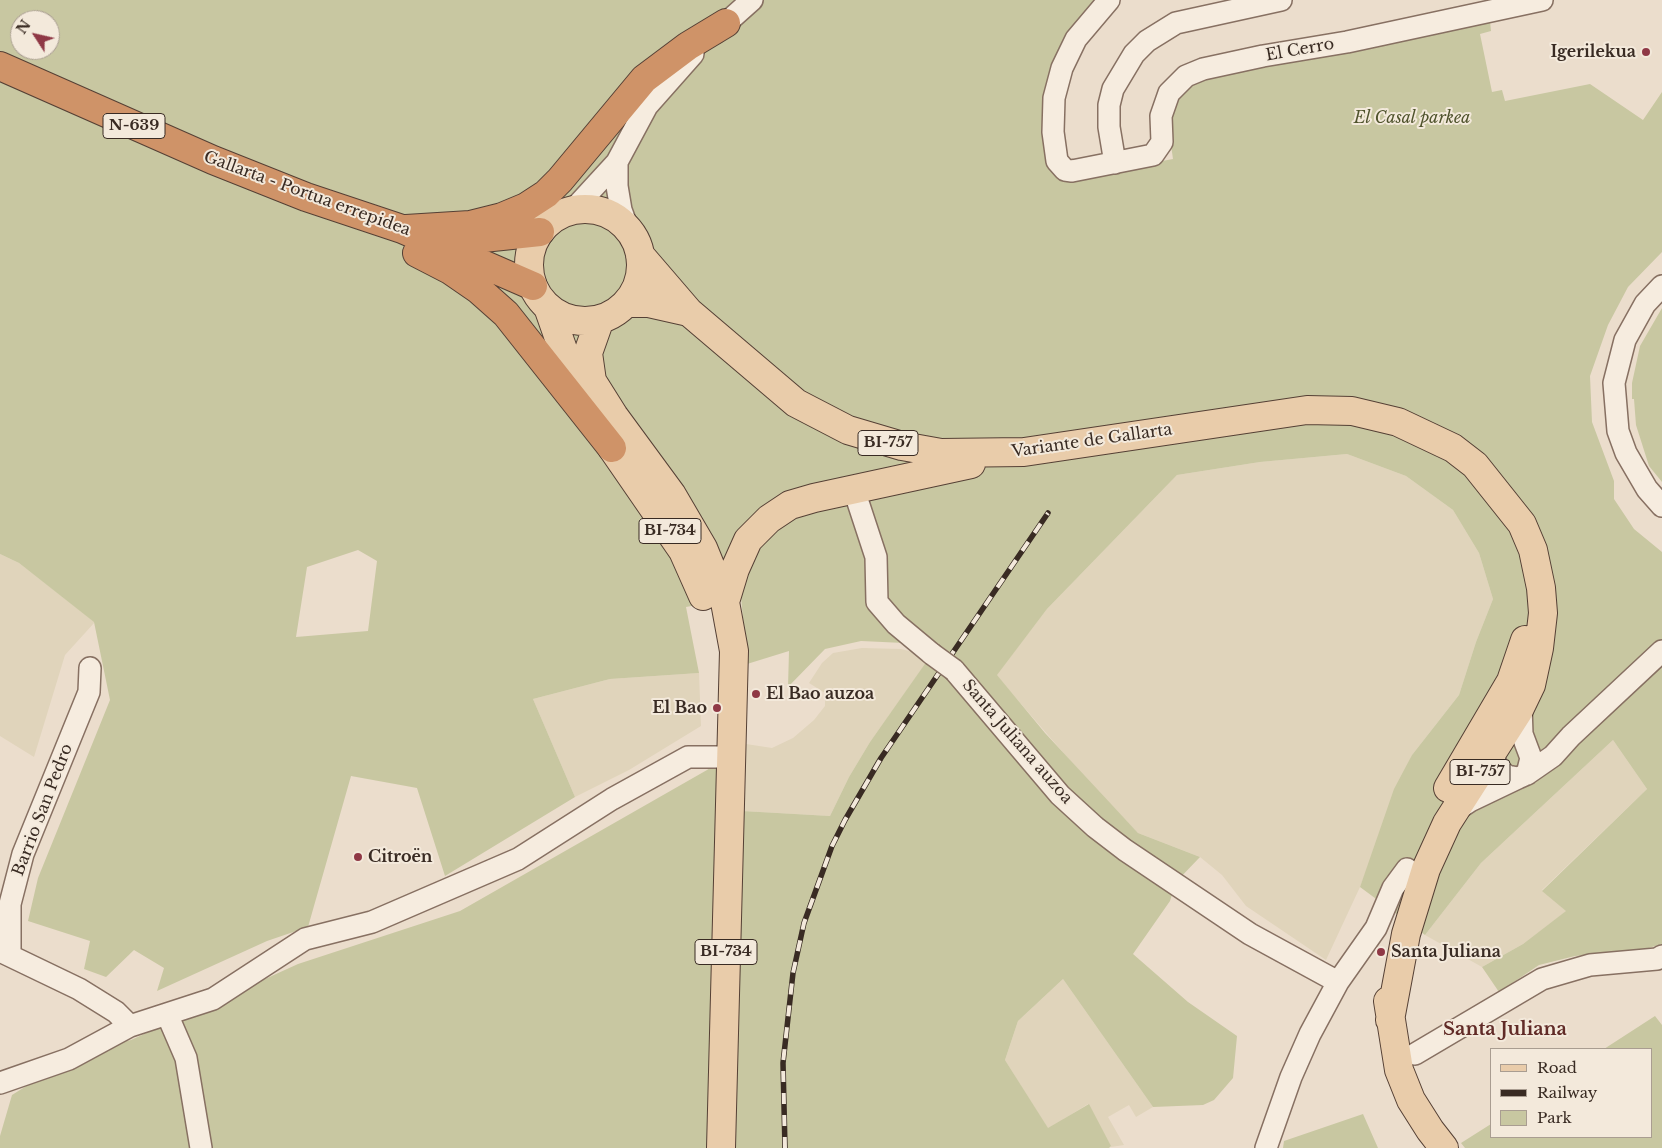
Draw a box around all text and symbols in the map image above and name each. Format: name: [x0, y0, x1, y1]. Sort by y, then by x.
north arrow: [10, 10, 60, 60]
text: N: [12, 16, 35, 38]
street label: El Cerro: [1264, 35, 1336, 65]
place label: Igerilekua: [1550, 42, 1636, 62]
marker: Igerilekua: [1640, 46, 1652, 58]
park label: El Casal parkea: [1354, 108, 1470, 128]
road number: N-639: [103, 114, 165, 138]
street label: Gallarta - Portua errepidea: [201, 148, 413, 240]
street label: Variante de Gallarta: [1011, 420, 1173, 462]
road number: BI-757: [858, 430, 918, 456]
road number: BI-734: [639, 518, 701, 544]
street label: Santa Juliana auzoa: [958, 676, 1076, 808]
place label: El Bao auzoa: [766, 684, 874, 704]
marker: El Bao auzoa: [750, 688, 762, 700]
place label: El Bao: [652, 698, 707, 718]
marker: El Bao: [711, 702, 723, 714]
street label: Barrio San Pedro: [9, 741, 77, 879]
road number: BI-757: [1450, 760, 1510, 784]
place label: Citroën: [368, 847, 432, 867]
marker: Citroën: [352, 851, 364, 863]
road number: BI-734: [695, 940, 757, 964]
place label: Santa Juliana: [1391, 942, 1501, 962]
marker: Santa Juliana: [1375, 946, 1387, 958]
district label: Santa Juliana: [1443, 1019, 1567, 1041]
legend: [1490, 1048, 1652, 1138]
text: Road: [1537, 1058, 1577, 1077]
text: Railway: [1537, 1083, 1597, 1102]
text: Park: [1537, 1108, 1572, 1127]

